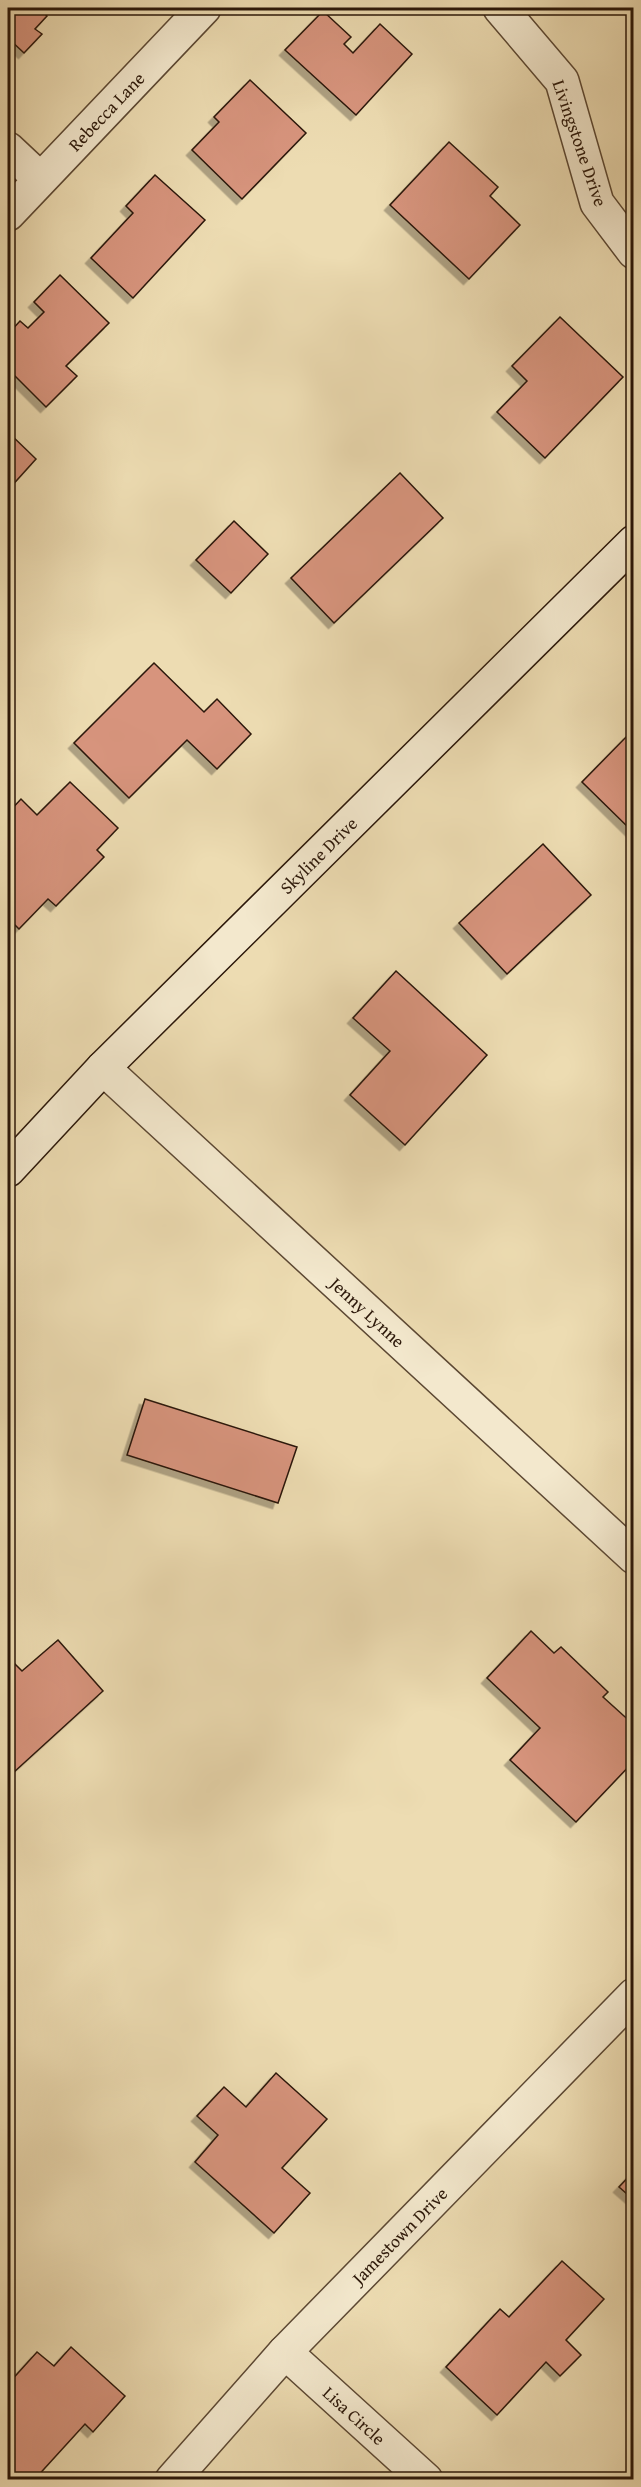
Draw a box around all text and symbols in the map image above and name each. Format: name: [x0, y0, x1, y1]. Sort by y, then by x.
street label: Rebecca Lane: [61, 65, 150, 157]
street label: Livingstone Drive: [546, 76, 614, 210]
street label: Skyline Drive: [273, 810, 363, 900]
street label: Jenny Lynne: [323, 1269, 411, 1354]
street label: Jamestown Drive: [344, 2180, 453, 2292]
street label: Lisa Circle: [317, 2379, 392, 2451]

